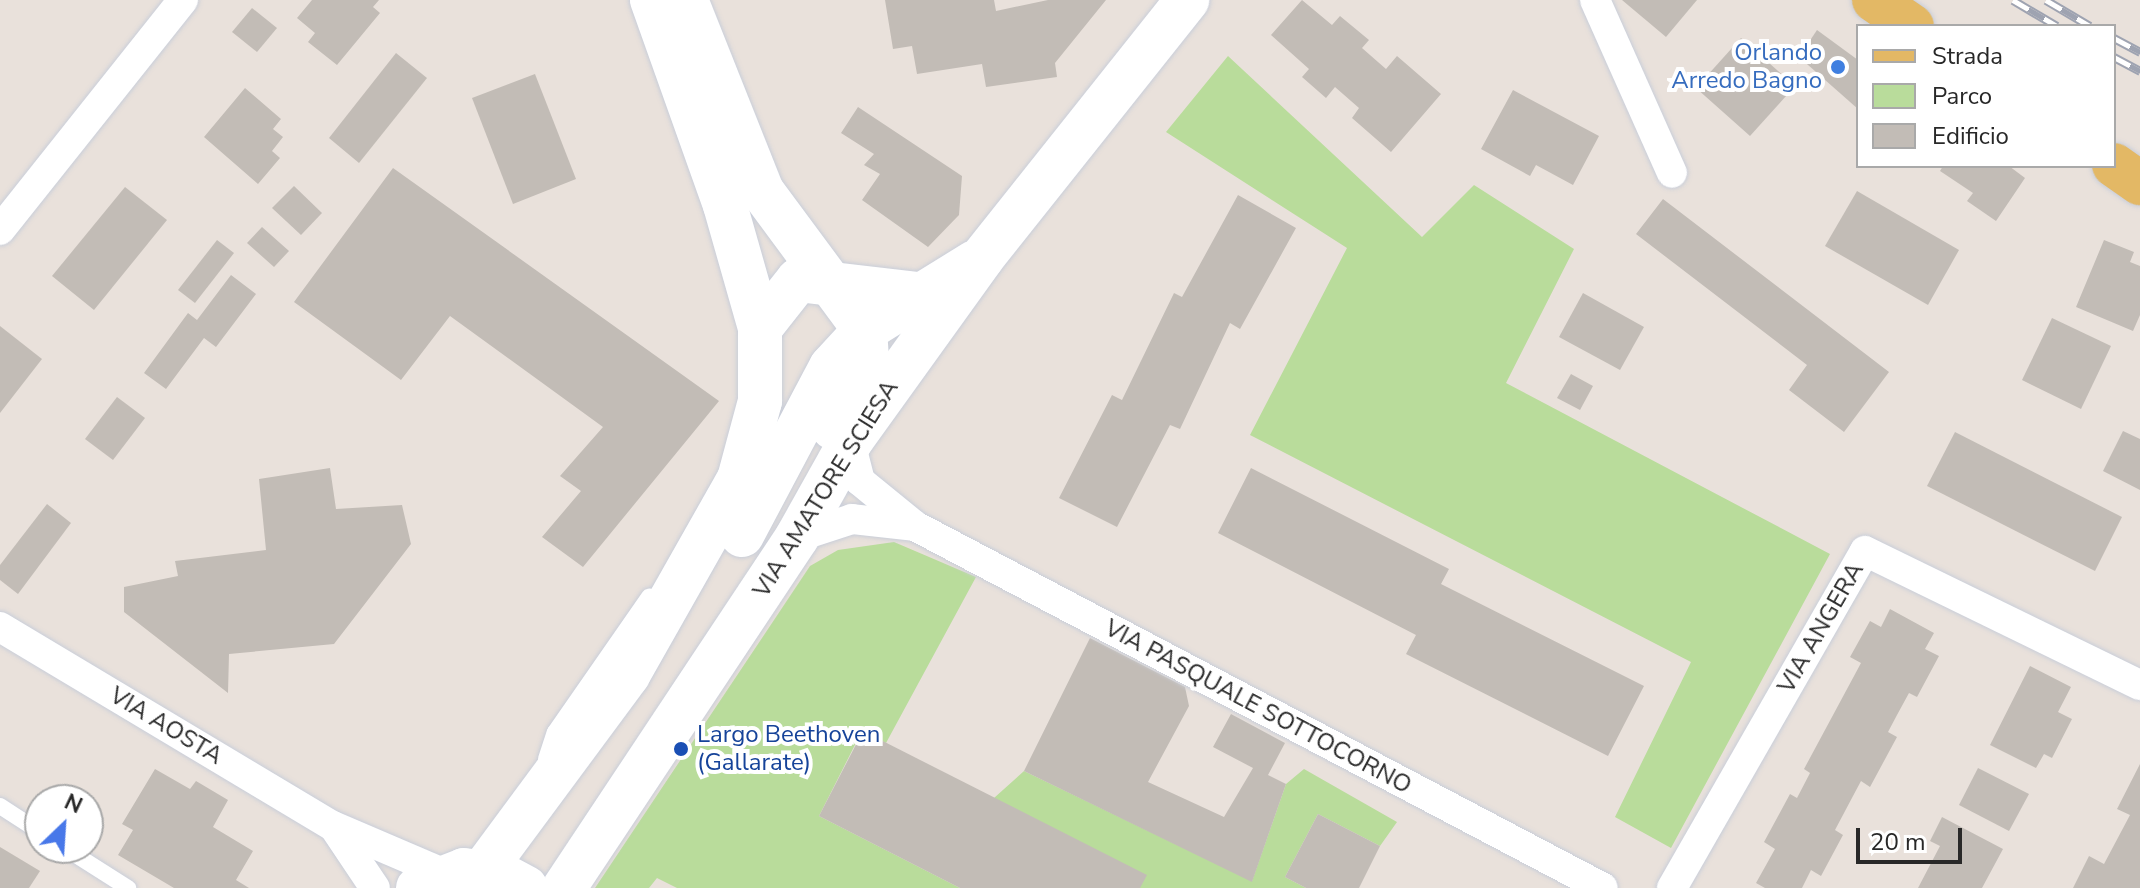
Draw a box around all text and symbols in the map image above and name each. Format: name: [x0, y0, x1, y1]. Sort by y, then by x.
legend: [1856, 24, 2116, 168]
place label: Orlando Arredo Bagno: [1671, 39, 1822, 95]
text: Strada: [1932, 40, 2003, 72]
marker: Orlando Arredo Bagno: [1829, 58, 1847, 76]
text: Parco: [1932, 80, 1992, 112]
text: Edificio: [1932, 120, 2009, 152]
street label: VIA AMATORE SCIESA: [747, 375, 905, 603]
street label: VIA ANGERA: [1772, 557, 1870, 699]
street label: VIA PASQUALE SOTTOCORNO: [1100, 614, 1416, 800]
street label: VIA AOSTA: [104, 681, 228, 771]
place label: Largo Beethoven (Gallarate): [697, 721, 880, 777]
marker: Largo Beethoven (Gallarate): [672, 740, 690, 758]
north arrow: [24, 784, 104, 864]
text: N: [59, 787, 87, 821]
scale bar: [1860, 812, 1966, 862]
text: 20 m: [1870, 826, 1926, 858]

